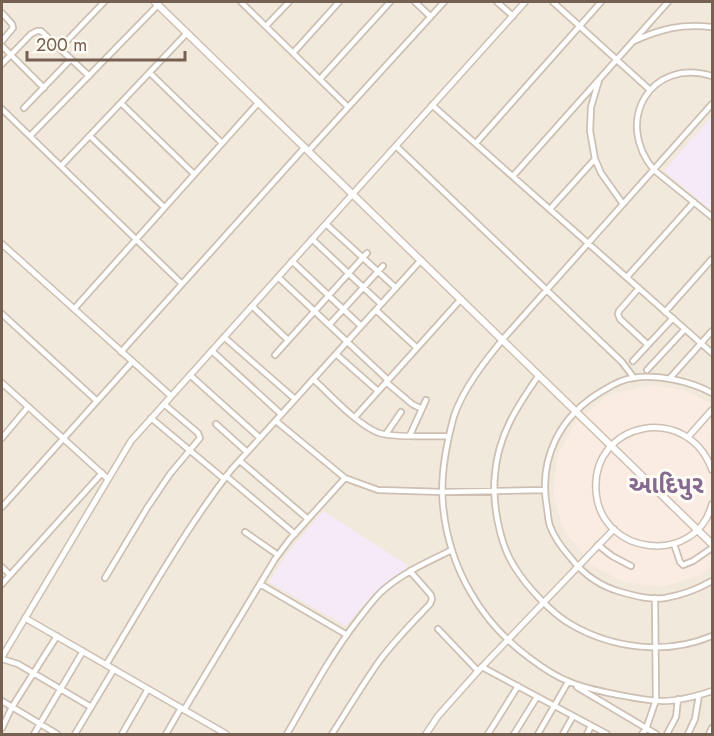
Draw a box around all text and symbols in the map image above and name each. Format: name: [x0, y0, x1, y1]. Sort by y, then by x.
scale bar: [27, 24, 184, 62]
text: 200 m: [36, 32, 87, 58]
district label: આદિપુર: [629, 467, 704, 502]

